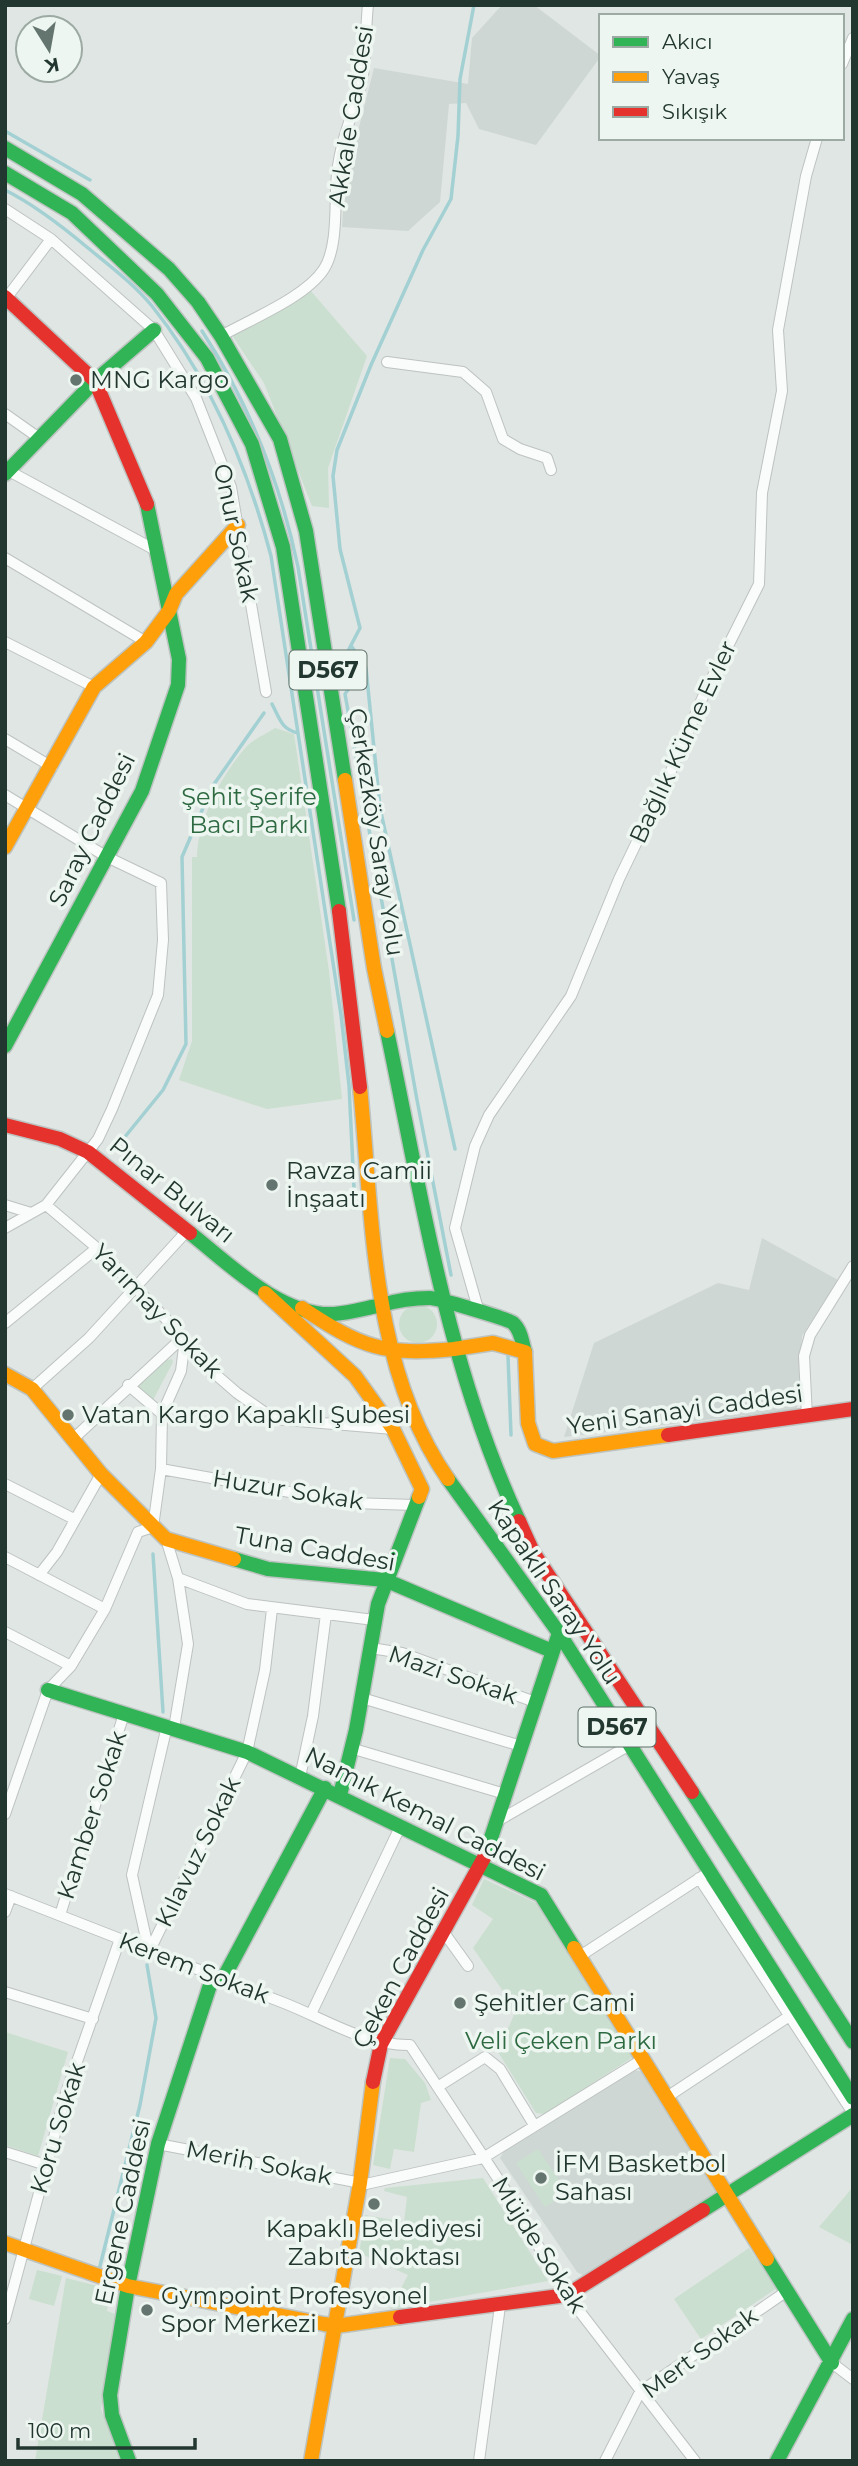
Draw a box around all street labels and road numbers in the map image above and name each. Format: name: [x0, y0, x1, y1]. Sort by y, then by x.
street label: Akkale Caddesi: [322, 23, 379, 209]
street label: Onur Sokak: [208, 461, 265, 605]
street label: Bağlık Küme Evler: [623, 636, 742, 848]
road number: D567: [290, 650, 366, 690]
street label: Çerkezköy Saray Yolu: [343, 706, 410, 958]
street label: Saray Caddesi: [42, 748, 141, 911]
street label: Pınar Bulvarı: [104, 1130, 241, 1249]
street label: Yarımay Sokak: [86, 1238, 229, 1384]
street label: Yeni Sanayi Caddesi: [565, 1379, 805, 1440]
street label: Huzur Sokak: [211, 1463, 366, 1516]
street label: Kapaklı Saray Yolu: [482, 1494, 627, 1690]
street label: Tuna Caddesi: [233, 1520, 398, 1577]
street label: Mazi Sokak: [385, 1639, 522, 1710]
road number: D567: [578, 1708, 656, 1746]
street label: Kamber Sokak: [51, 1726, 133, 1903]
street label: Namık Kemal Caddesi: [300, 1740, 550, 1887]
street label: Kılavuz Sokak: [149, 1771, 247, 1932]
street label: Çeken Caddesi: [346, 1882, 455, 2053]
street label: Kerem Sokak: [115, 1926, 274, 2010]
street label: Koru Sokak: [24, 2058, 91, 2197]
street label: Ergene Caddesi: [89, 2116, 156, 2308]
street label: Merih Sokak: [184, 2134, 335, 2191]
street label: Müjde Sokak: [486, 2171, 593, 2319]
street label: Mert Sokak: [636, 2301, 764, 2404]

